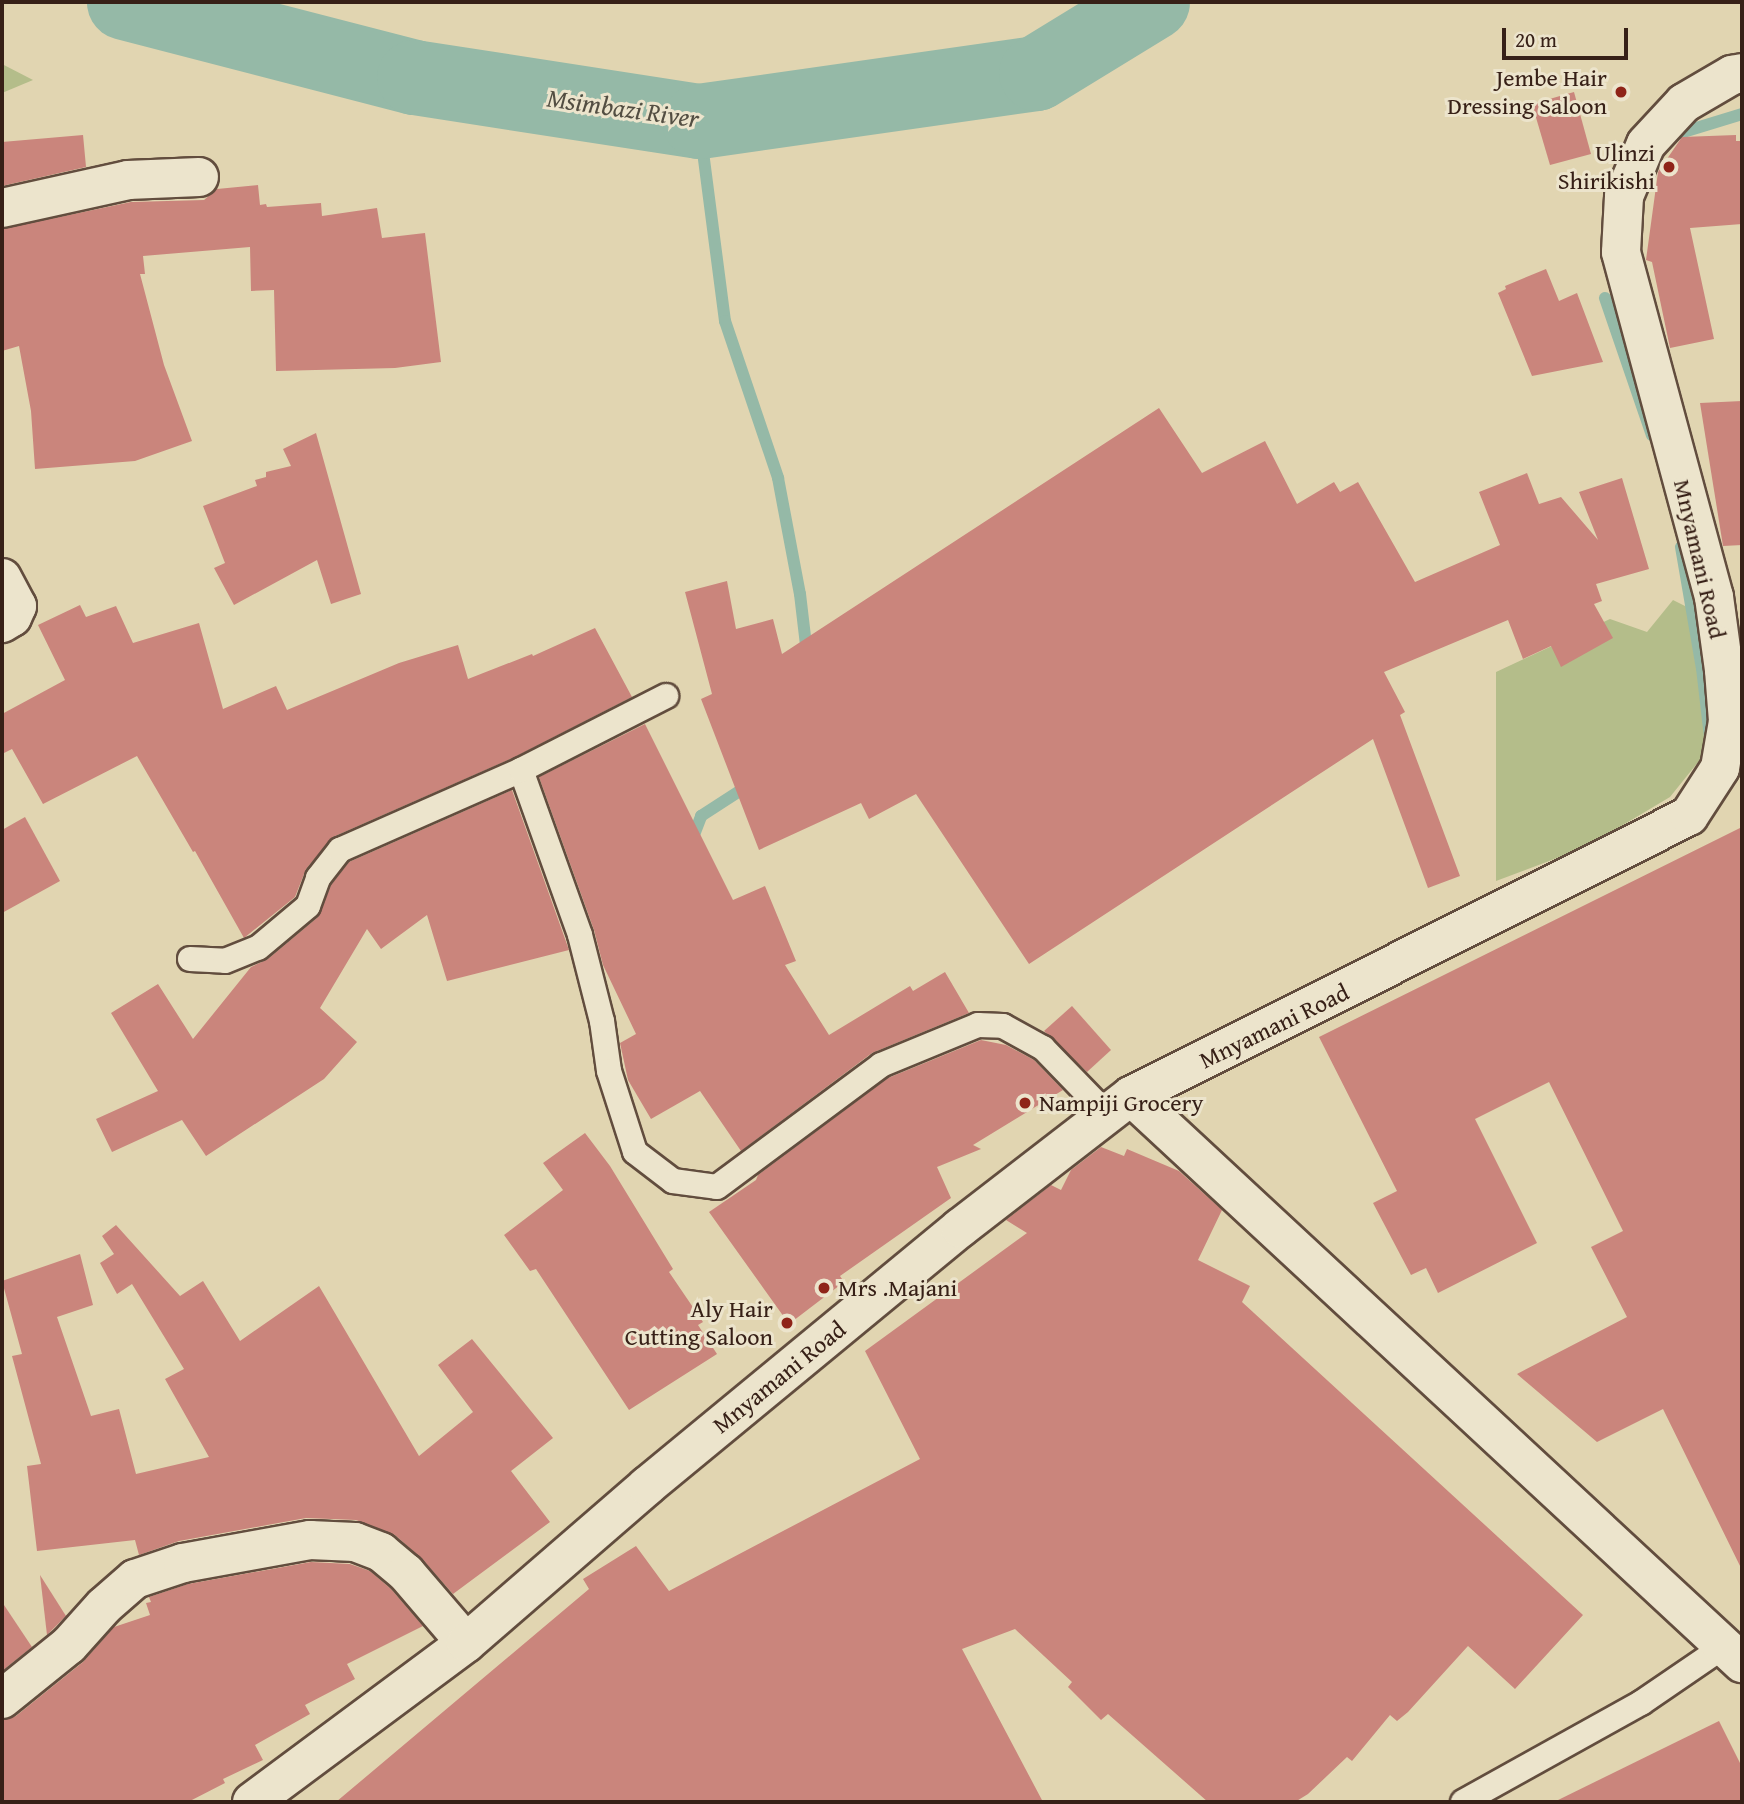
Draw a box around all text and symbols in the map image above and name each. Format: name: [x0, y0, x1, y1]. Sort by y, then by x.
scale bar: [1506, 14, 1632, 58]
text: 20 m: [1515, 24, 1557, 55]
place label: Jembe Hair Dressing Saloon: [1447, 64, 1607, 120]
water label: Msimbazi River: [545, 82, 701, 134]
marker: Jembe Hair Dressing Saloon: [1613, 84, 1629, 100]
place label: Ulinzi Shirikishi: [1558, 139, 1655, 195]
marker: Ulinzi Shirikishi: [1661, 159, 1677, 175]
street label: Mnyamani Road: [1668, 476, 1732, 642]
street label: Mnyamani Road: [1195, 977, 1353, 1075]
place label: Nampiji Grocery: [1039, 1089, 1203, 1117]
marker: Nampiji Grocery: [1017, 1095, 1033, 1111]
place label: Mrs .Majani: [838, 1274, 957, 1302]
marker: Mrs .Majani: [816, 1280, 832, 1296]
place label: Aly Hair Cutting Saloon: [625, 1295, 773, 1351]
street label: Mnyamani Road: [707, 1315, 851, 1439]
marker: Aly Hair Cutting Saloon: [779, 1315, 795, 1331]

